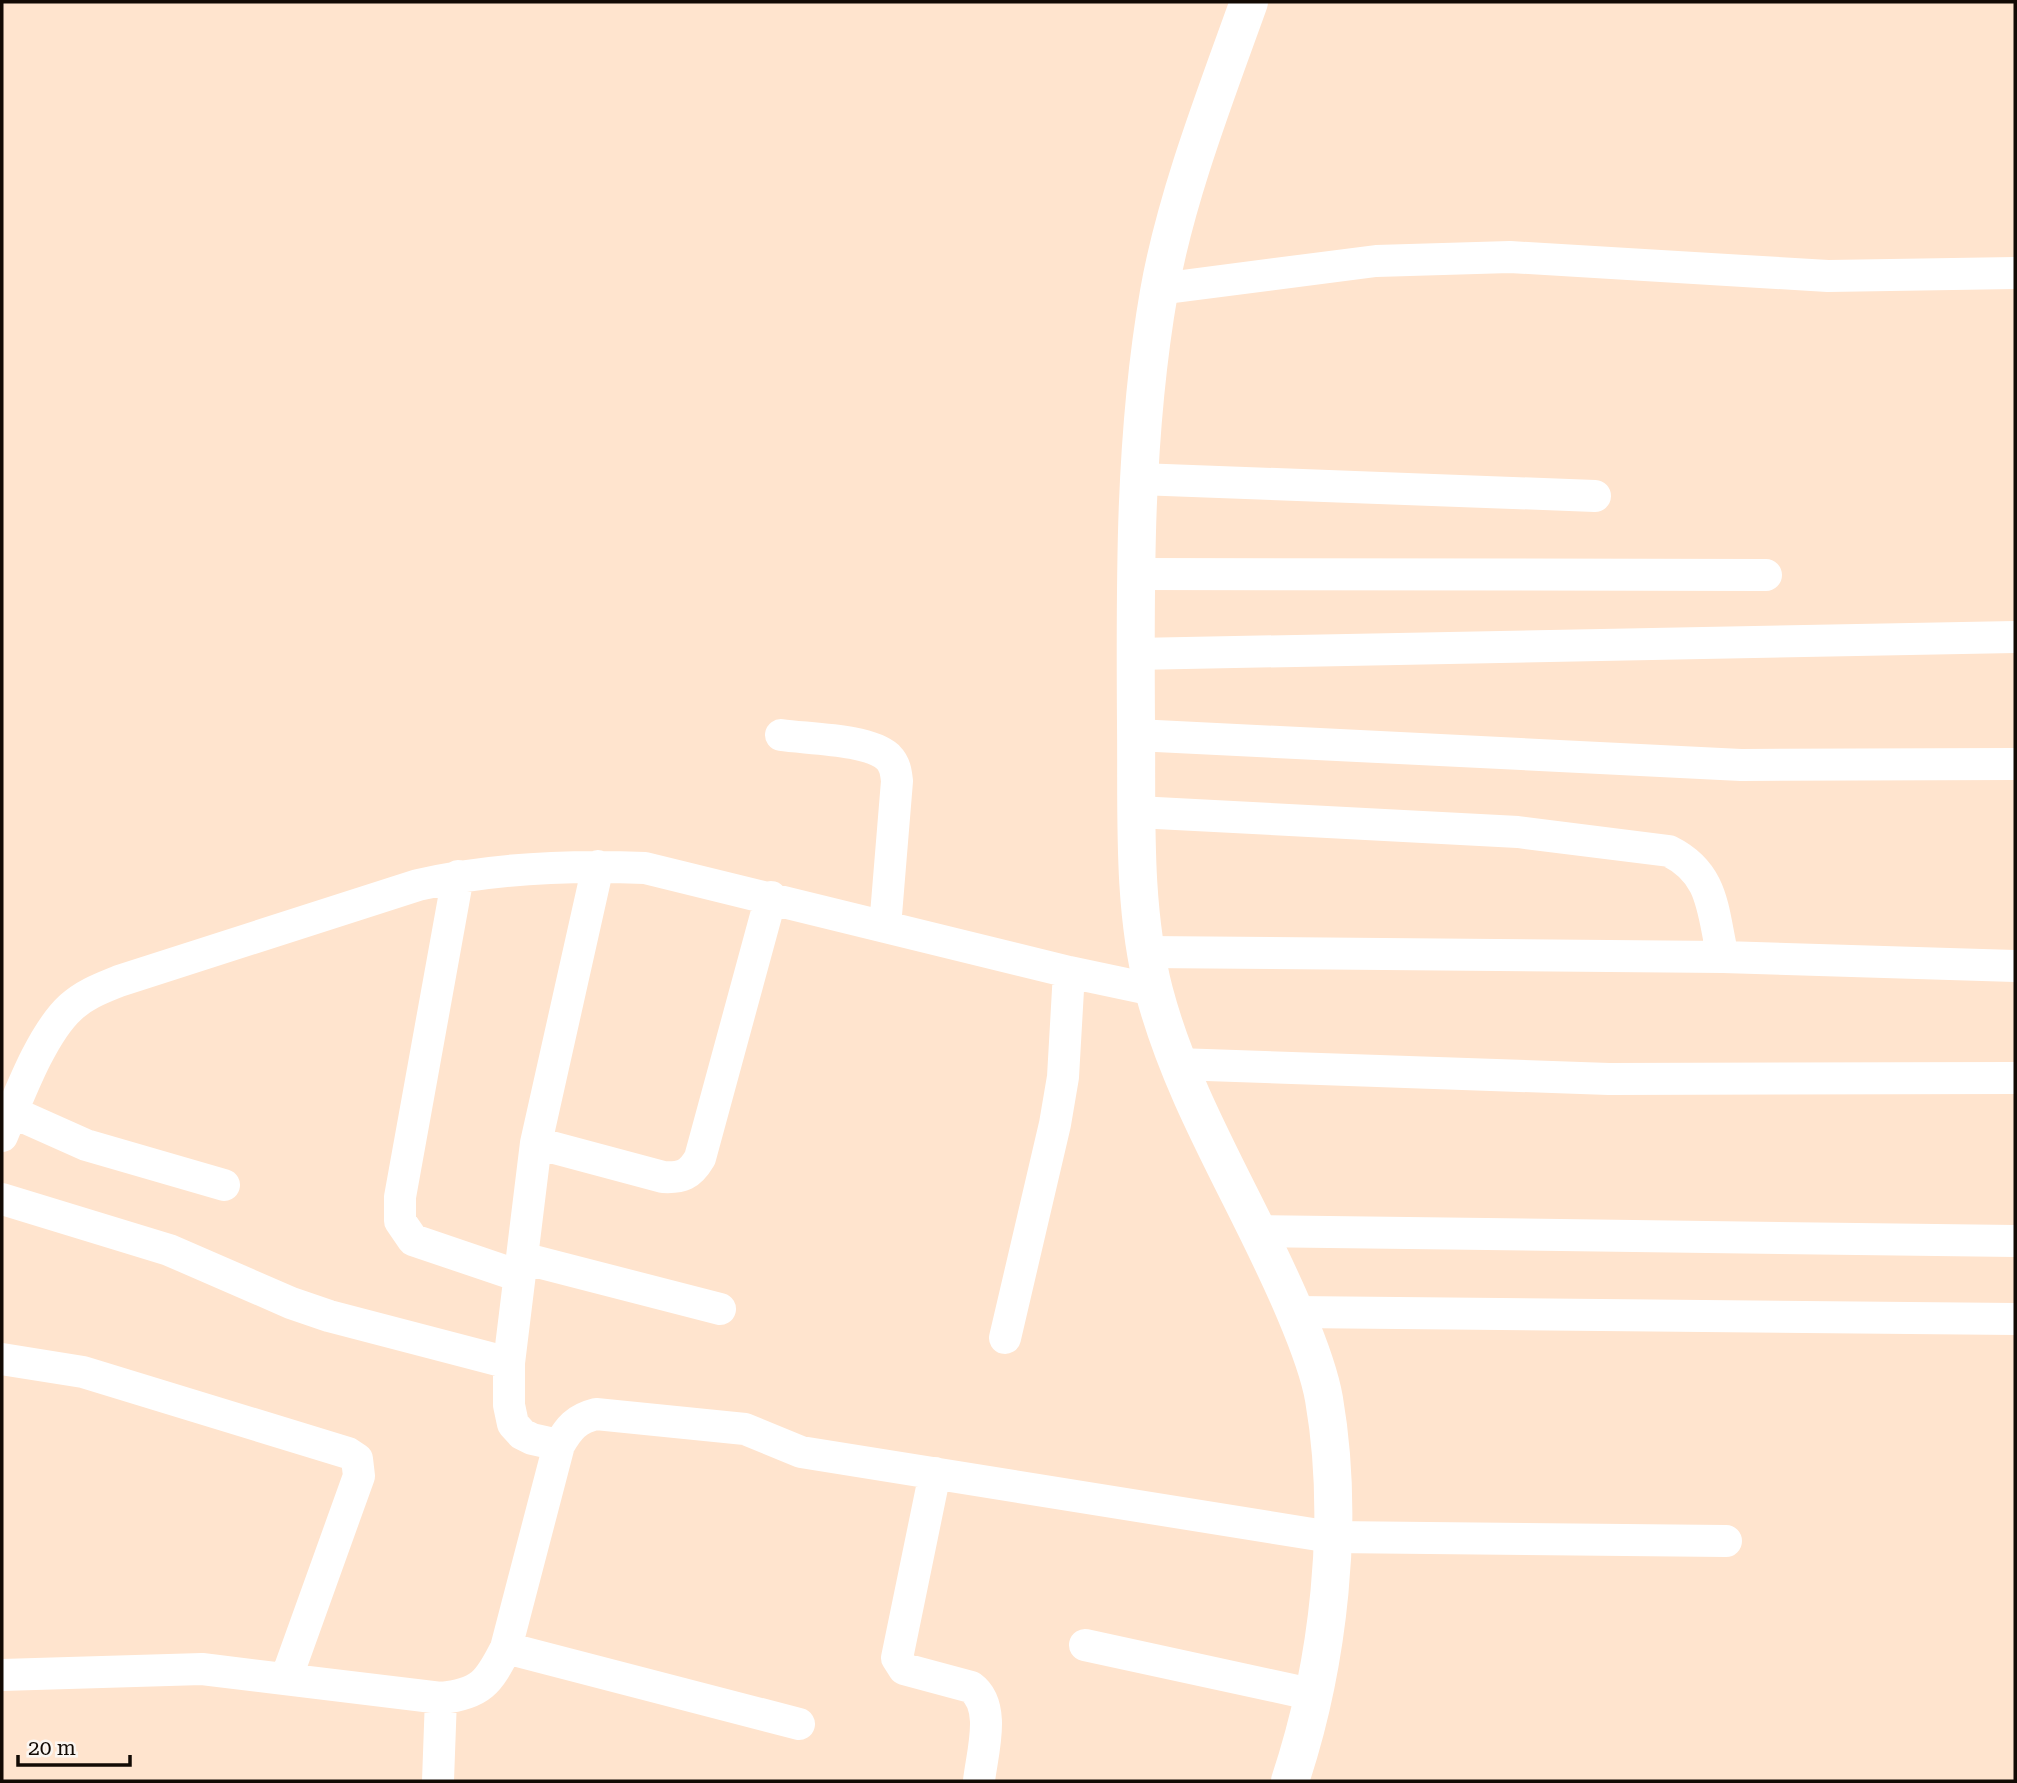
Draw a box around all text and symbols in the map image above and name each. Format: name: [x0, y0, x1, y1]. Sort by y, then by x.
scale bar: [18, 1724, 130, 1768]
text: 20 m: [28, 1736, 76, 1760]

